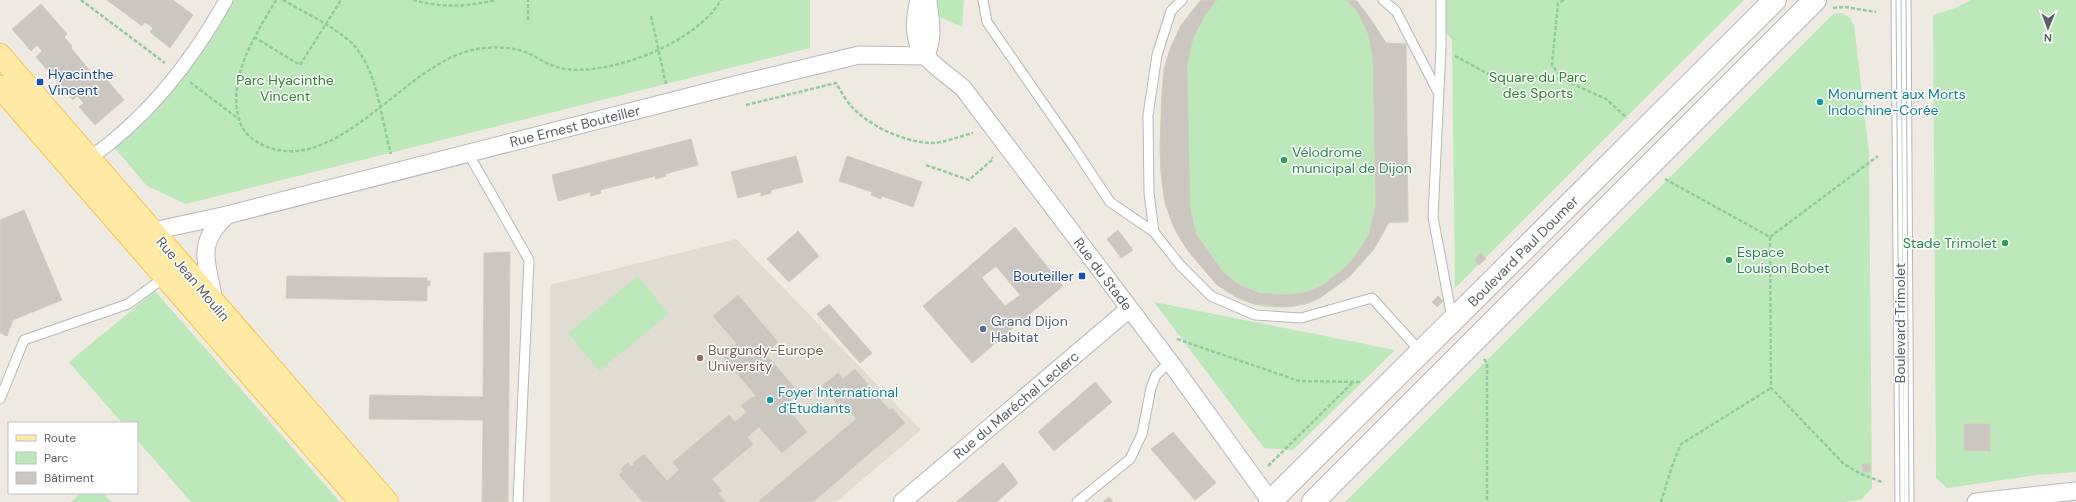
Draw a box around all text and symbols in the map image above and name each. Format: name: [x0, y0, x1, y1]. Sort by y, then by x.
north arrow: [2028, 8, 2068, 48]
text: N: [2044, 31, 2052, 45]
place label: Hyacinthe Vincent: [48, 65, 113, 99]
park label: Square du Parc des Sports: [1489, 68, 1587, 102]
park label: Parc Hyacinthe Vincent: [236, 71, 334, 105]
marker: Hyacinthe Vincent: [35, 77, 45, 87]
place label: Monument aux Morts Indochine-Corée: [1828, 85, 1966, 119]
marker: Monument aux Morts Indochine-Corée: [1815, 97, 1825, 107]
street label: Rue Ernest Bouteiller: [508, 101, 642, 151]
place label: Vélodrome municipal de Dijon: [1292, 143, 1412, 177]
marker: Vélodrome municipal de Dijon: [1279, 155, 1289, 165]
street label: Boulevard Paul Doumer: [1464, 192, 1582, 310]
street label: Rue Jean Moulin: [152, 233, 234, 325]
street label: Rue du Stade: [1070, 234, 1136, 314]
place label: Stade Trimolet: [1903, 234, 1997, 252]
marker: Stade Trimolet: [2000, 238, 2010, 248]
place label: Espace Louison Bobet: [1737, 243, 1830, 277]
marker: Espace Louison Bobet: [1724, 255, 1734, 265]
street label: Boulevard Trimolet: [1891, 263, 1909, 383]
place label: Bouteiller: [1013, 267, 1074, 285]
marker: Bouteiller: [1077, 271, 1087, 281]
place label: Grand Dijon Habitat: [991, 312, 1068, 346]
marker: Grand Dijon Habitat: [978, 324, 988, 334]
place label: Burgundy-Europe University: [708, 341, 823, 375]
street label: Rue du Maréchal Leclerc: [950, 347, 1082, 463]
marker: Burgundy-Europe University: [695, 353, 705, 363]
place label: Foyer International d'Etudiants: [778, 383, 898, 417]
marker: Foyer International d'Etudiants: [765, 395, 775, 405]
legend: [8, 422, 138, 494]
text: Route: [44, 430, 76, 446]
text: Parc: [44, 450, 68, 466]
text: Bâtiment: [44, 470, 95, 486]

